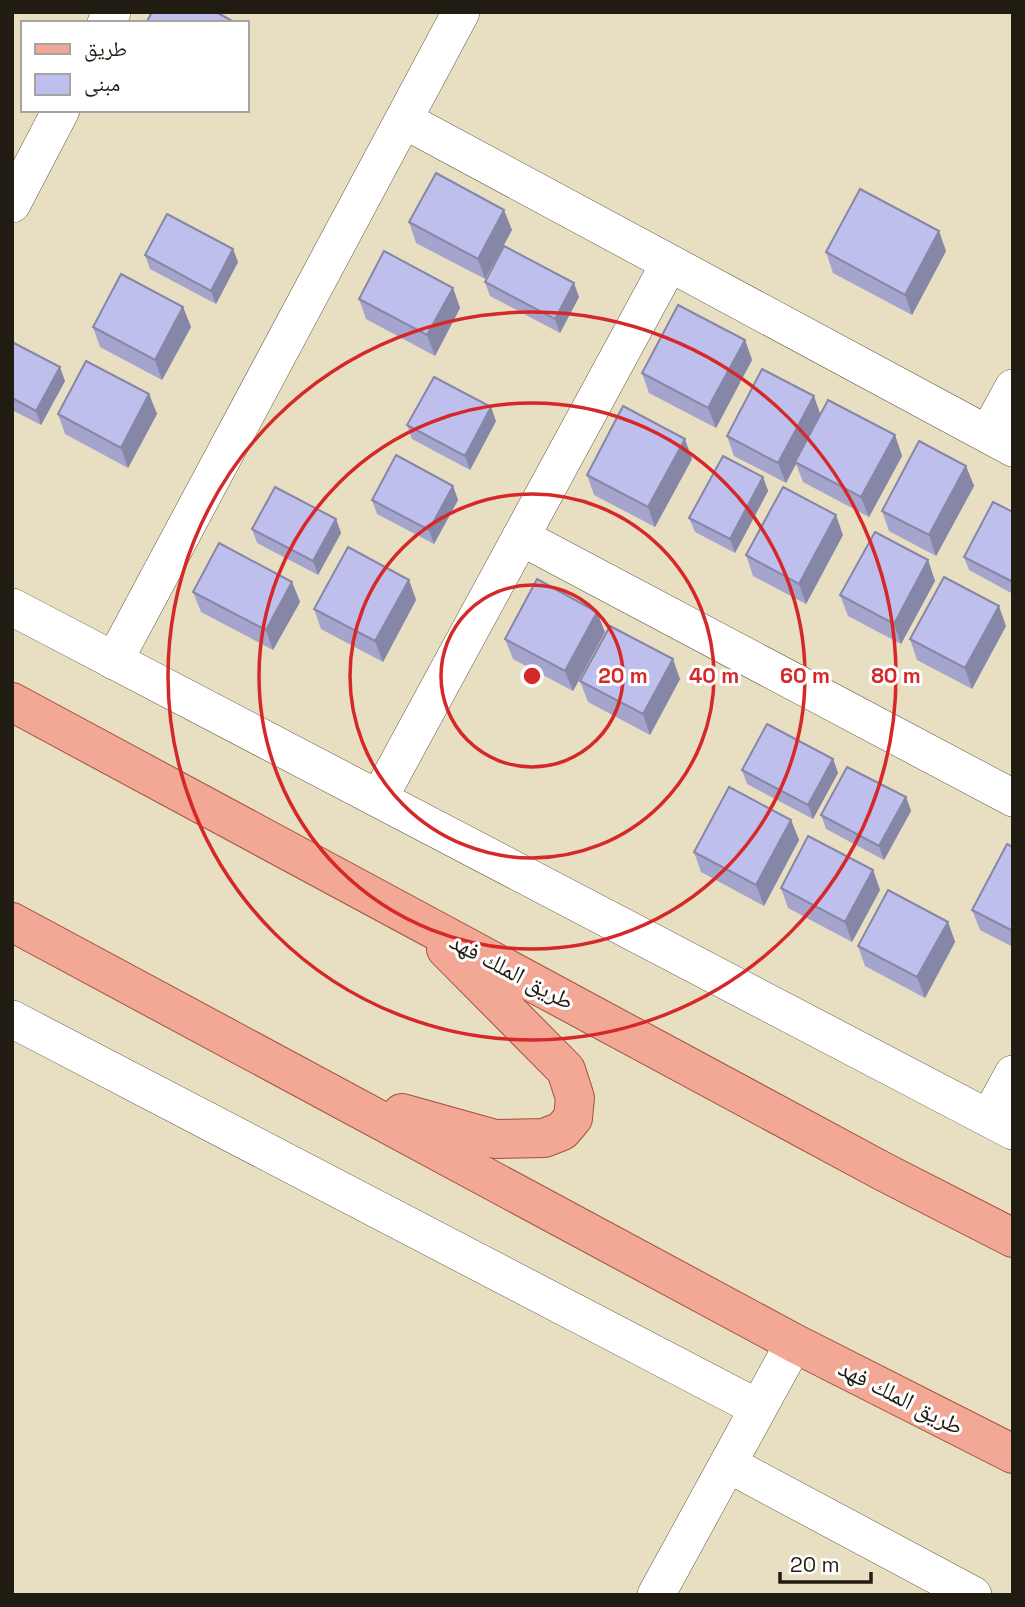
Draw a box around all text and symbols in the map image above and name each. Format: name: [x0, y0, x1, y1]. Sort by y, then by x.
legend: [21, 21, 248, 112]
text: طريق: [84, 35, 127, 62]
text: مبنى: [84, 70, 120, 97]
text: 20 m: [598, 662, 648, 689]
text: 40 m: [689, 662, 739, 689]
text: 60 m: [780, 662, 830, 689]
text: 80 m: [871, 662, 921, 689]
centre of rings: [520, 664, 544, 688]
street label: طريق الملك فهد: [445, 925, 579, 1017]
street label: طريق الملك فهد: [833, 1352, 969, 1442]
scale bar: [780, 1540, 871, 1584]
text: 20 m: [790, 1551, 840, 1578]

